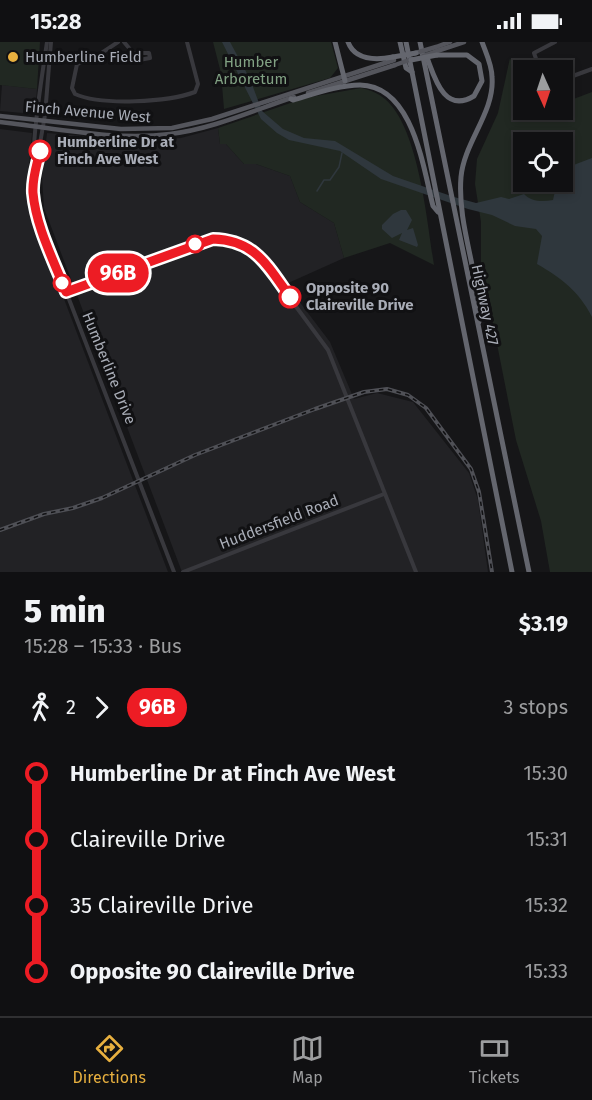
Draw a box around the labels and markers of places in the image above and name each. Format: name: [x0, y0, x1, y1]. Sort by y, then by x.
place label: Humberline Field: [25, 48, 142, 66]
marker: Humberline Field: [6, 50, 20, 64]
place label: Humberline Dr at Finch Ave West: [57, 133, 174, 168]
marker: Humberline Dr at Finch Ave West: [29, 140, 51, 162]
unlabelled marker: [186, 235, 204, 253]
unlabelled marker: [53, 274, 71, 292]
place label: Opposite 90 Claireville Drive: [306, 279, 414, 314]
marker: Opposite 90 Claireville Drive: [279, 286, 301, 308]

